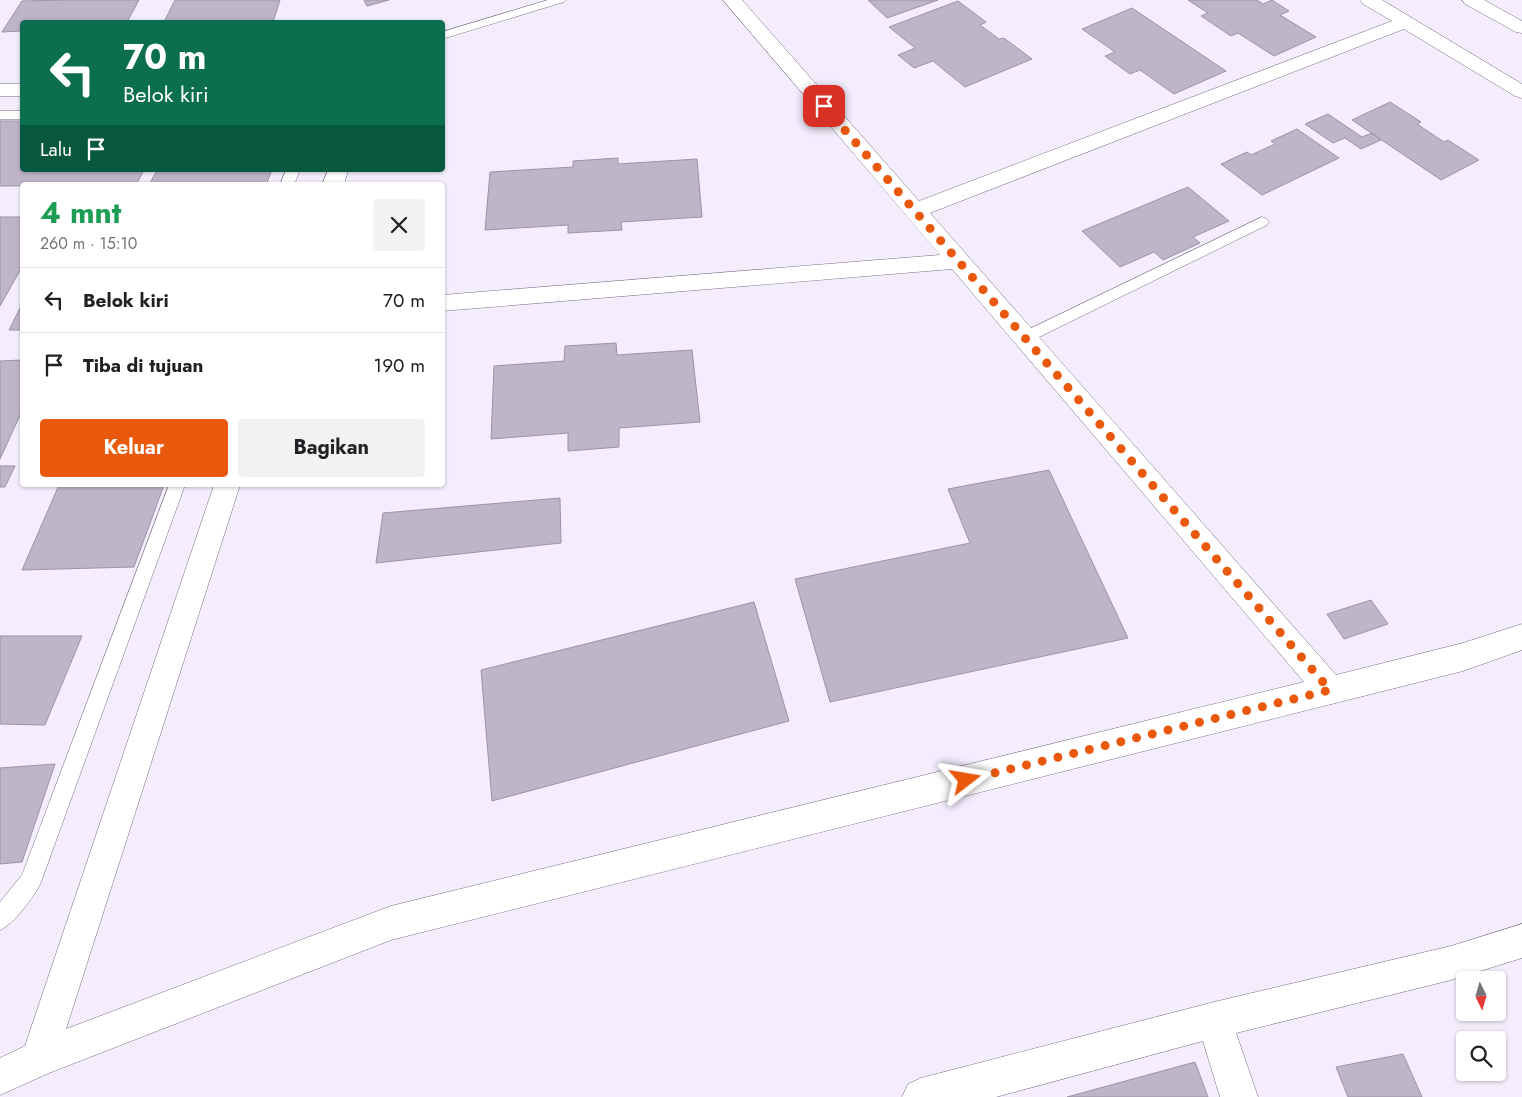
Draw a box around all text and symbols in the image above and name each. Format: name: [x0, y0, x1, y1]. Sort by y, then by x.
text: 70 m: [123, 32, 206, 82]
icon: left: [40, 40, 105, 105]
text: Belok kiri: [123, 78, 209, 110]
pin: [803, 85, 845, 127]
icon: arrive: [810, 92, 838, 120]
icon: arrive: [82, 135, 110, 163]
text: Lalu: [40, 136, 72, 163]
text: 4 mnt: [40, 191, 121, 234]
button: close: [373, 199, 425, 251]
text: 260 m · 15:10: [40, 232, 137, 255]
icon: left: [40, 286, 68, 314]
text: Belok kiri: [83, 287, 169, 314]
text: 70 m: [383, 287, 425, 314]
icon: arrive: [40, 351, 68, 379]
text: Tiba di tujuan: [83, 352, 203, 379]
text: 190 m: [374, 352, 425, 379]
button: Keluar: [40, 419, 228, 477]
button: Bagikan: [238, 419, 425, 477]
position arrow: [939, 753, 991, 805]
north arrow: [1456, 971, 1506, 1021]
map controls: [1456, 971, 1506, 1081]
button: search: [1456, 1031, 1506, 1081]

